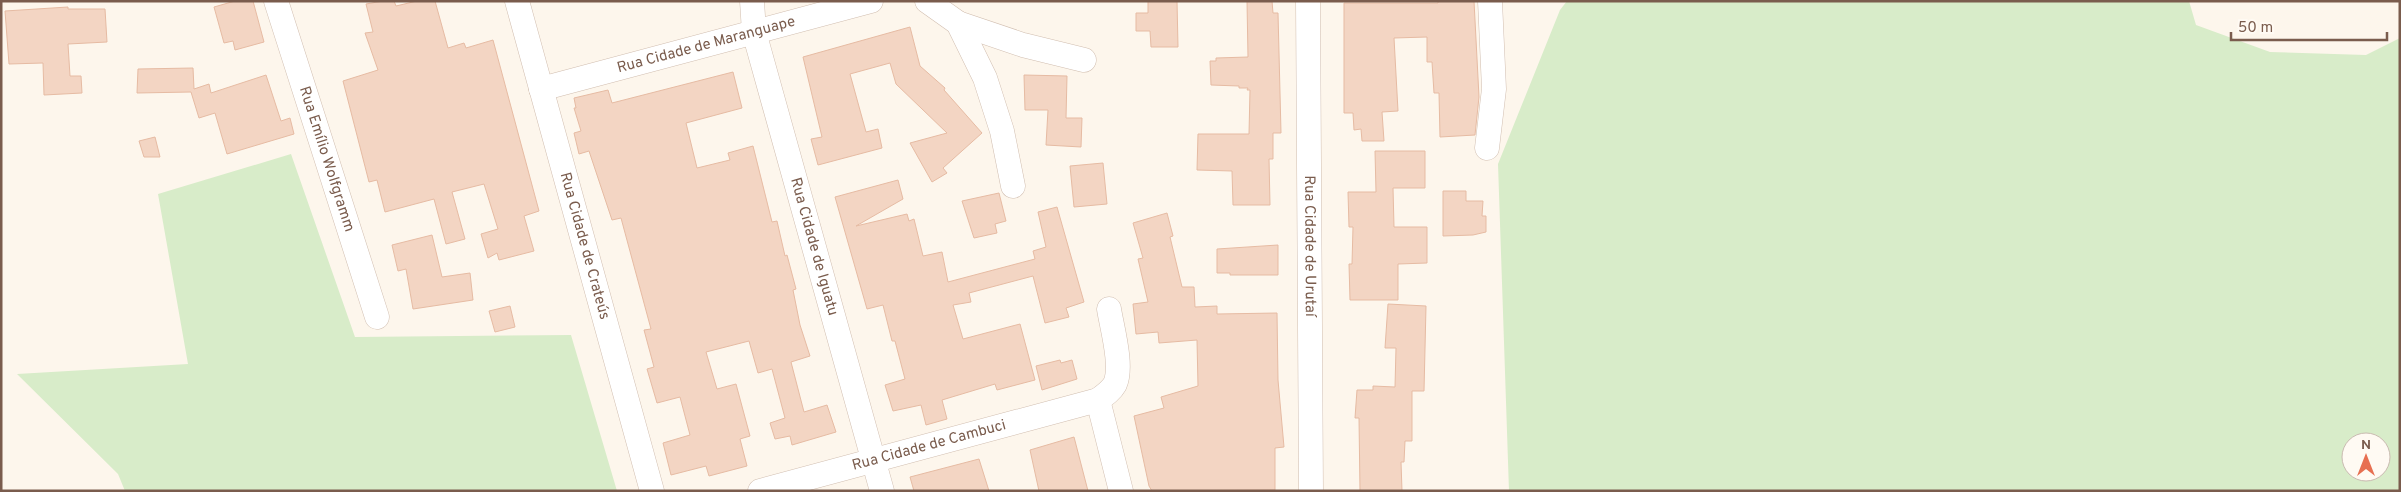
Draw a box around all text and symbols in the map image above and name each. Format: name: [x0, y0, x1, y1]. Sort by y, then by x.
scale bar: [2231, 10, 2387, 42]
street label: Rua Cidade de Maranguape: [615, 12, 797, 78]
text: 50 m: [2238, 19, 2273, 38]
street label: Rua Emílio Wolfgramm: [294, 84, 359, 234]
street label: Rua Cidade de Crateús: [555, 170, 614, 322]
street label: Rua Cidade de Iguatu: [786, 175, 842, 318]
street label: Rua Cidade de Urutaí: [1300, 175, 1319, 318]
street label: Rua Cidade de Cambuci: [850, 416, 1008, 475]
north arrow: [2341, 432, 2391, 482]
text: N: [2361, 437, 2371, 454]

